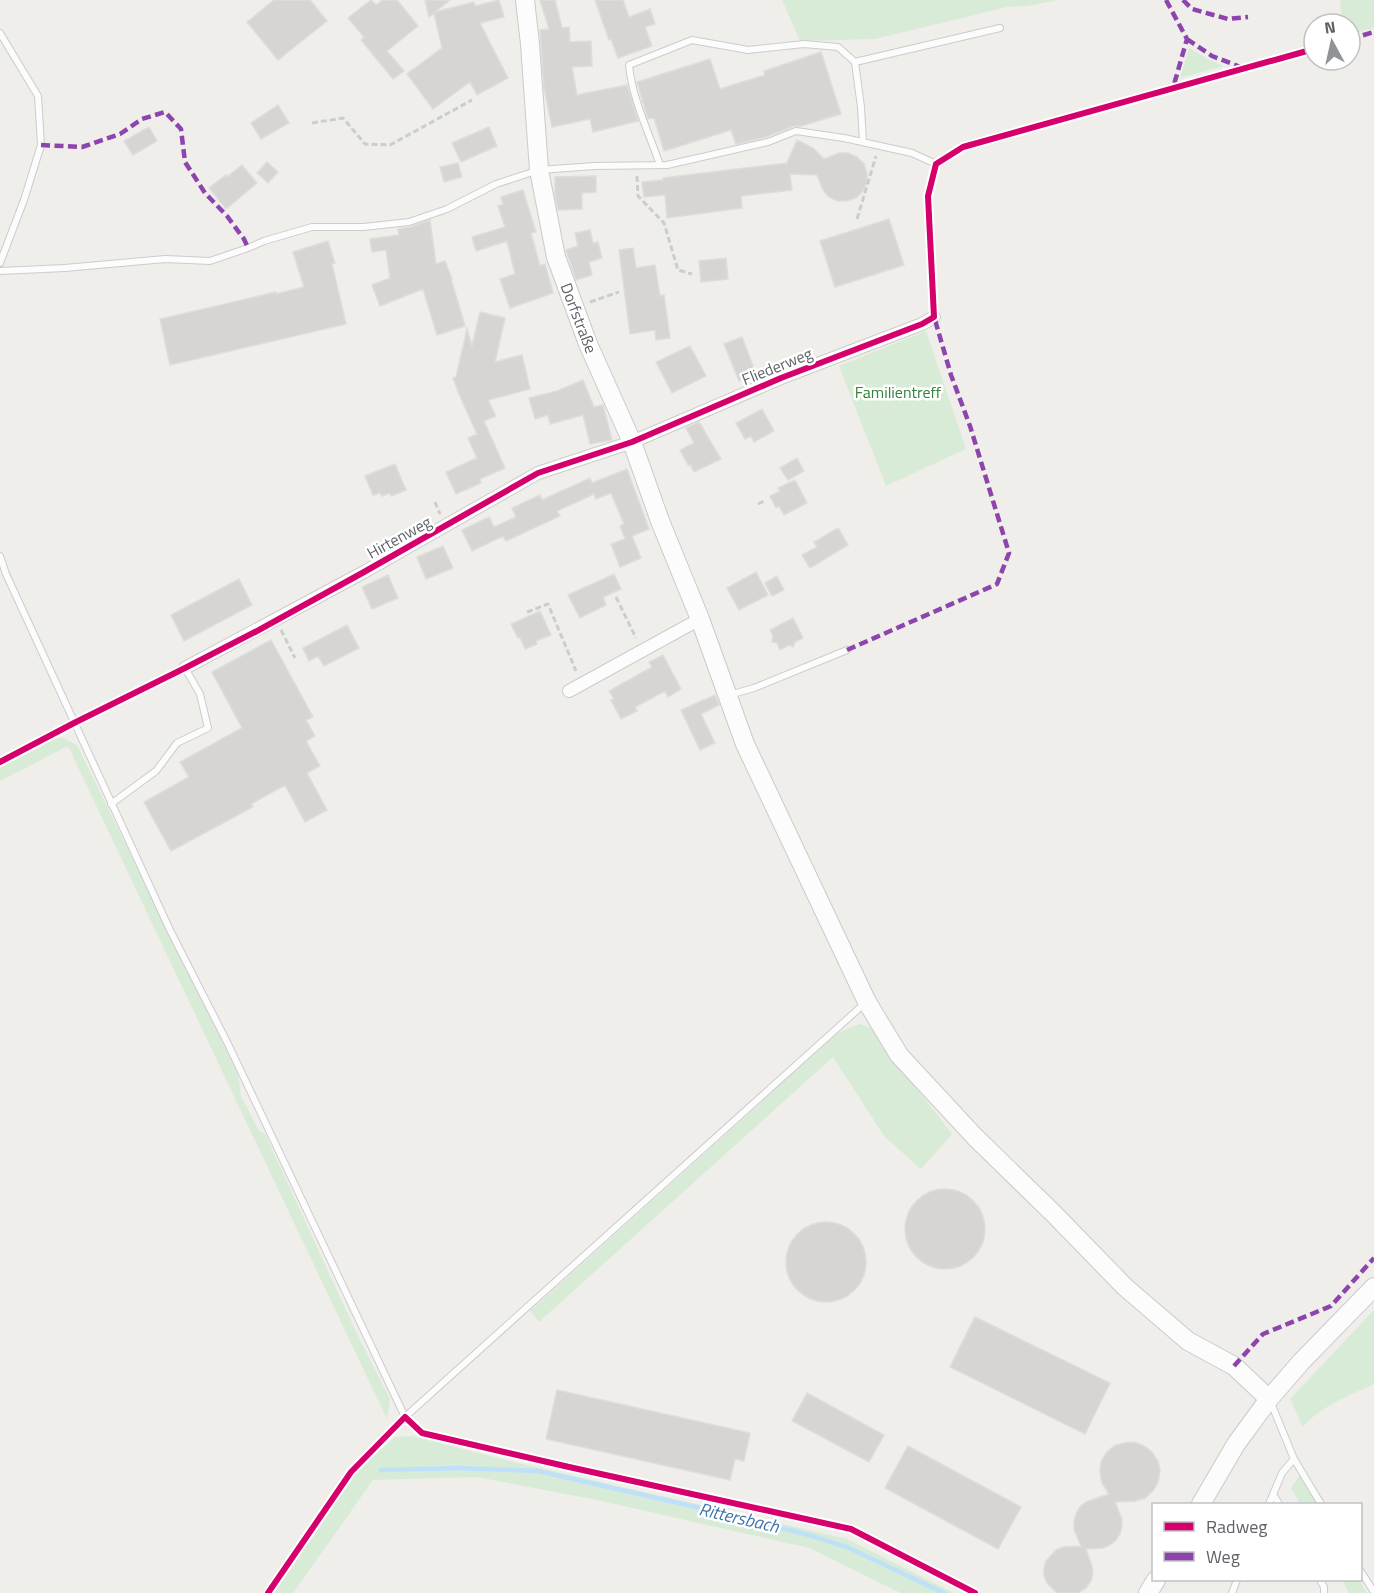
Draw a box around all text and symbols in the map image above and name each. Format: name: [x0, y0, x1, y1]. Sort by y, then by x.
north arrow: [1302, 12, 1362, 72]
text: N: [1323, 14, 1337, 40]
street label: Dorfstraße: [555, 279, 603, 357]
street label: Fliederweg: [738, 341, 816, 391]
park label: Familientreff: [855, 380, 942, 404]
street label: Hirtenweg: [362, 509, 436, 565]
water label: Rittersbach: [696, 1495, 783, 1540]
legend: [1152, 1503, 1362, 1581]
text: Radweg: [1206, 1513, 1268, 1540]
text: Weg: [1206, 1543, 1240, 1570]

